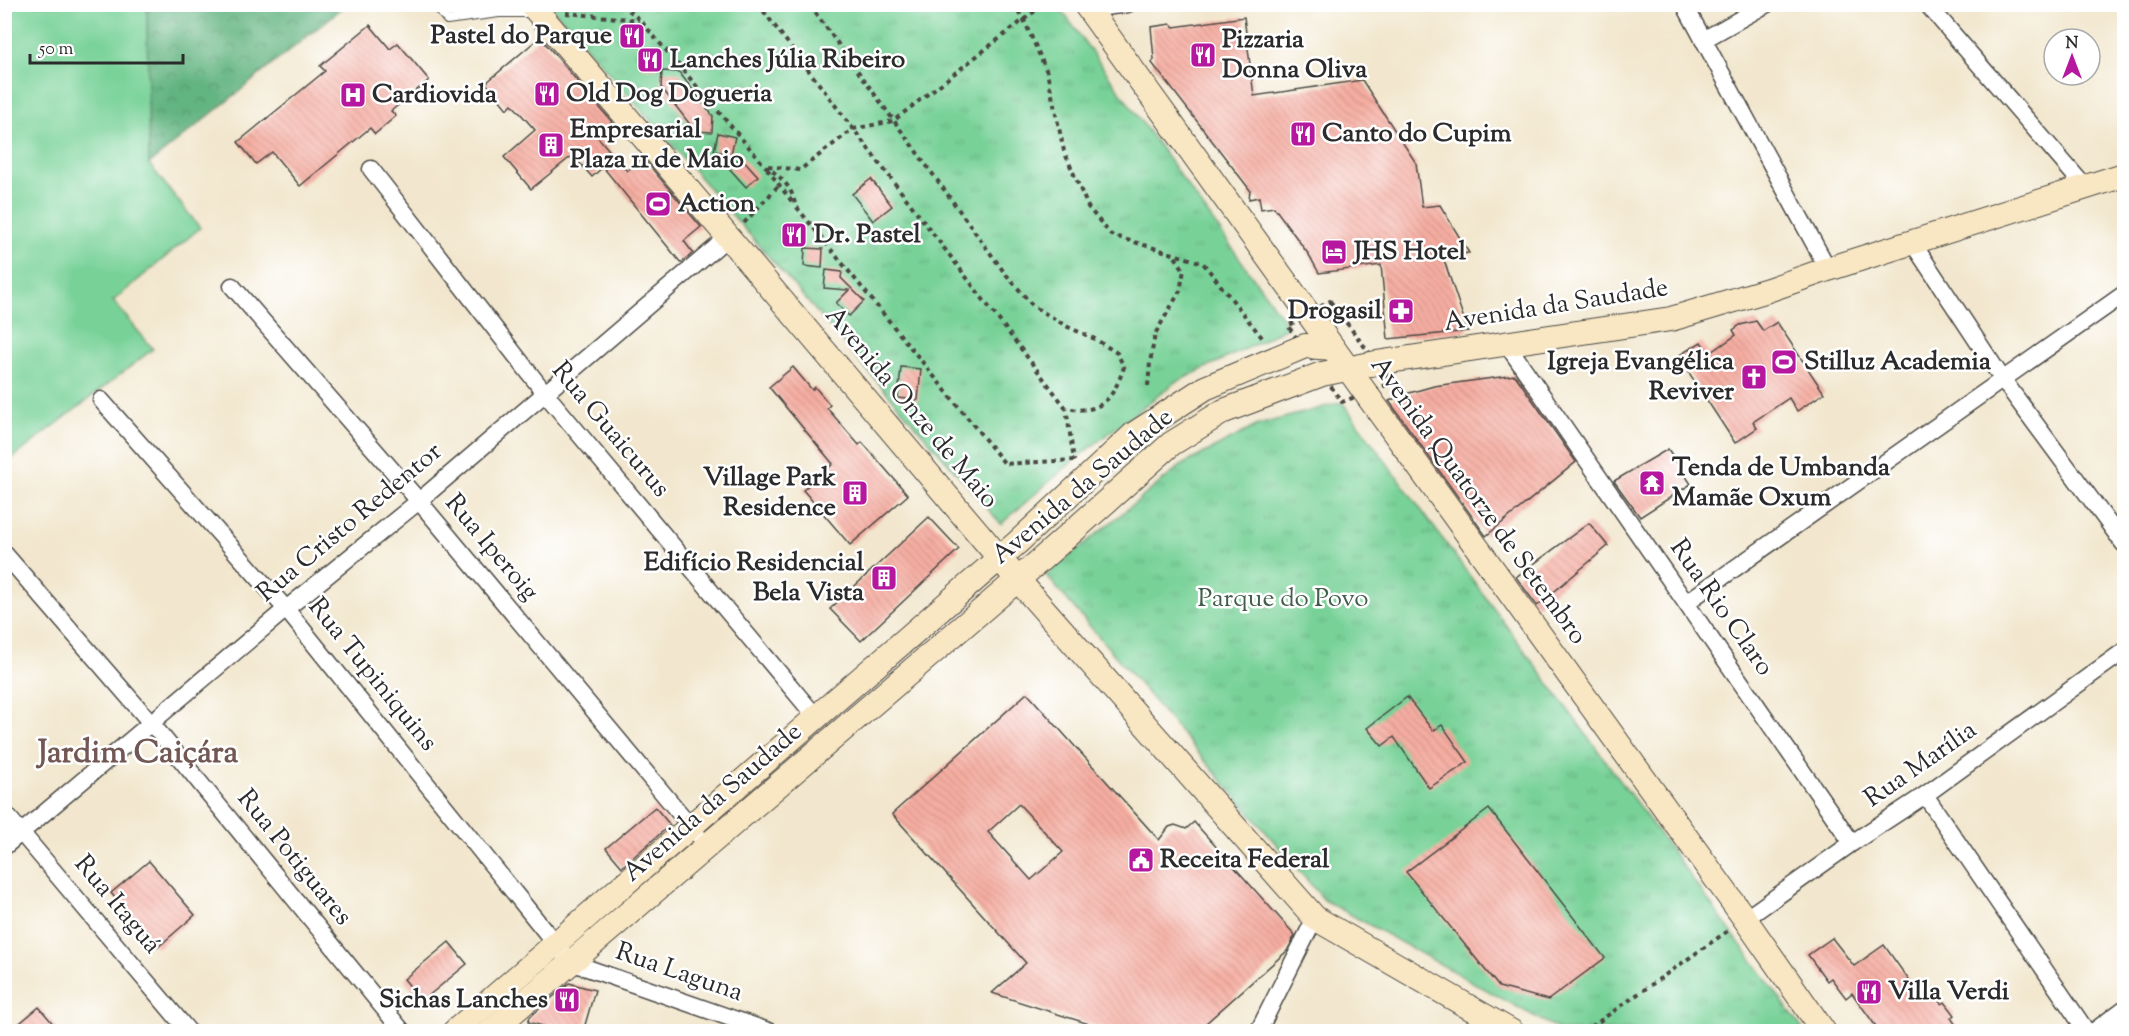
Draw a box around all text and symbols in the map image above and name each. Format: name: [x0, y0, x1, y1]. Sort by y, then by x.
place label: Pastel do Parque: [431, 18, 612, 55]
restaurant icon: Pastel do Parque: [617, 21, 647, 51]
place label: Pizzaria Donna Oliva: [1222, 22, 1367, 89]
scale bar: [30, 27, 183, 65]
north arrow: [2042, 27, 2102, 87]
text: N: [2066, 33, 2079, 56]
text: 50 m: [38, 37, 74, 63]
restaurant icon: Pizzaria Donna Oliva: [1188, 40, 1218, 70]
place label: Lanches Júlia Ribeiro: [670, 42, 905, 79]
restaurant icon: Lanches Júlia Ribeiro: [635, 45, 665, 75]
place label: Old Dog Dogueria: [566, 76, 772, 113]
place label: Cardiovida: [372, 77, 497, 114]
restaurant icon: Old Dog Dogueria: [532, 79, 562, 109]
hospital icon: Cardiovida: [338, 80, 368, 110]
place label: Empresarial Plaza 11 de Maio: [570, 112, 744, 179]
place label: Canto do Cupim: [1322, 116, 1512, 153]
restaurant icon: Canto do Cupim: [1288, 119, 1318, 149]
building icon: Empresarial Plaza 11 de Maio: [536, 130, 566, 160]
place label: Action: [678, 186, 756, 223]
sports icon: Action: [643, 189, 673, 219]
place label: Dr. Pastel: [814, 217, 922, 254]
restaurant icon: Dr. Pastel: [779, 220, 809, 250]
place label: JHS Hotel: [1352, 234, 1467, 271]
hotel icon: JHS Hotel: [1319, 237, 1349, 267]
street label: Avenida da Saudade: [1441, 270, 1671, 342]
place label: Drogasil: [1288, 293, 1383, 330]
pharmacy icon: Drogasil: [1386, 296, 1416, 326]
street label: Avenida Onze de Maio: [815, 299, 1007, 517]
place label: Igreja Evangélica Reviver: [1547, 344, 1734, 411]
place label: Stilluz Academia: [1804, 344, 1991, 381]
sports icon: Stilluz Academia: [1769, 347, 1799, 377]
street label: Avenida Quatorze de Setembro: [1361, 349, 1595, 653]
street label: Rua Guaicurus: [542, 354, 678, 506]
church icon: Igreja Evangélica Reviver: [1739, 362, 1769, 392]
street label: Avenida da Saudade: [984, 400, 1182, 574]
street label: Rua Cristo Redentor: [249, 434, 451, 612]
place label: Tenda de Umbanda Mamãe Oxum: [1672, 450, 1890, 517]
place label: Village Park Residence: [703, 460, 837, 527]
temple icon: Tenda de Umbanda Mamãe Oxum: [1637, 468, 1667, 498]
building icon: Village Park Residence: [840, 478, 870, 508]
street label: Rua Iperoig: [435, 487, 547, 609]
street label: Rua Rio Claro: [1660, 532, 1782, 684]
place label: Edifício Residencial Bela Vista: [644, 545, 865, 612]
building icon: Edifício Residencial Bela Vista: [869, 563, 899, 593]
park label: Parque do Povo: [1198, 581, 1368, 618]
street label: Rua Tupiniquins: [298, 590, 446, 760]
street label: Rua Marília: [1857, 713, 1985, 817]
street label: Avenida da Saudade: [615, 715, 811, 891]
district label: Jardim Caiçára: [36, 731, 239, 777]
street label: Rua Potiguares: [228, 782, 360, 934]
place label: Receita Federal: [1160, 842, 1330, 879]
public building icon: Receita Federal: [1126, 845, 1156, 875]
street label: Rua Itaguá: [65, 847, 169, 963]
street label: Rua Laguna: [610, 934, 748, 1012]
place label: Villa Verdi: [1888, 974, 2010, 1011]
restaurant icon: Villa Verdi: [1854, 977, 1884, 1007]
place label: Sichas Lanches: [379, 982, 548, 1019]
restaurant icon: Sichas Lanches: [552, 985, 582, 1015]

